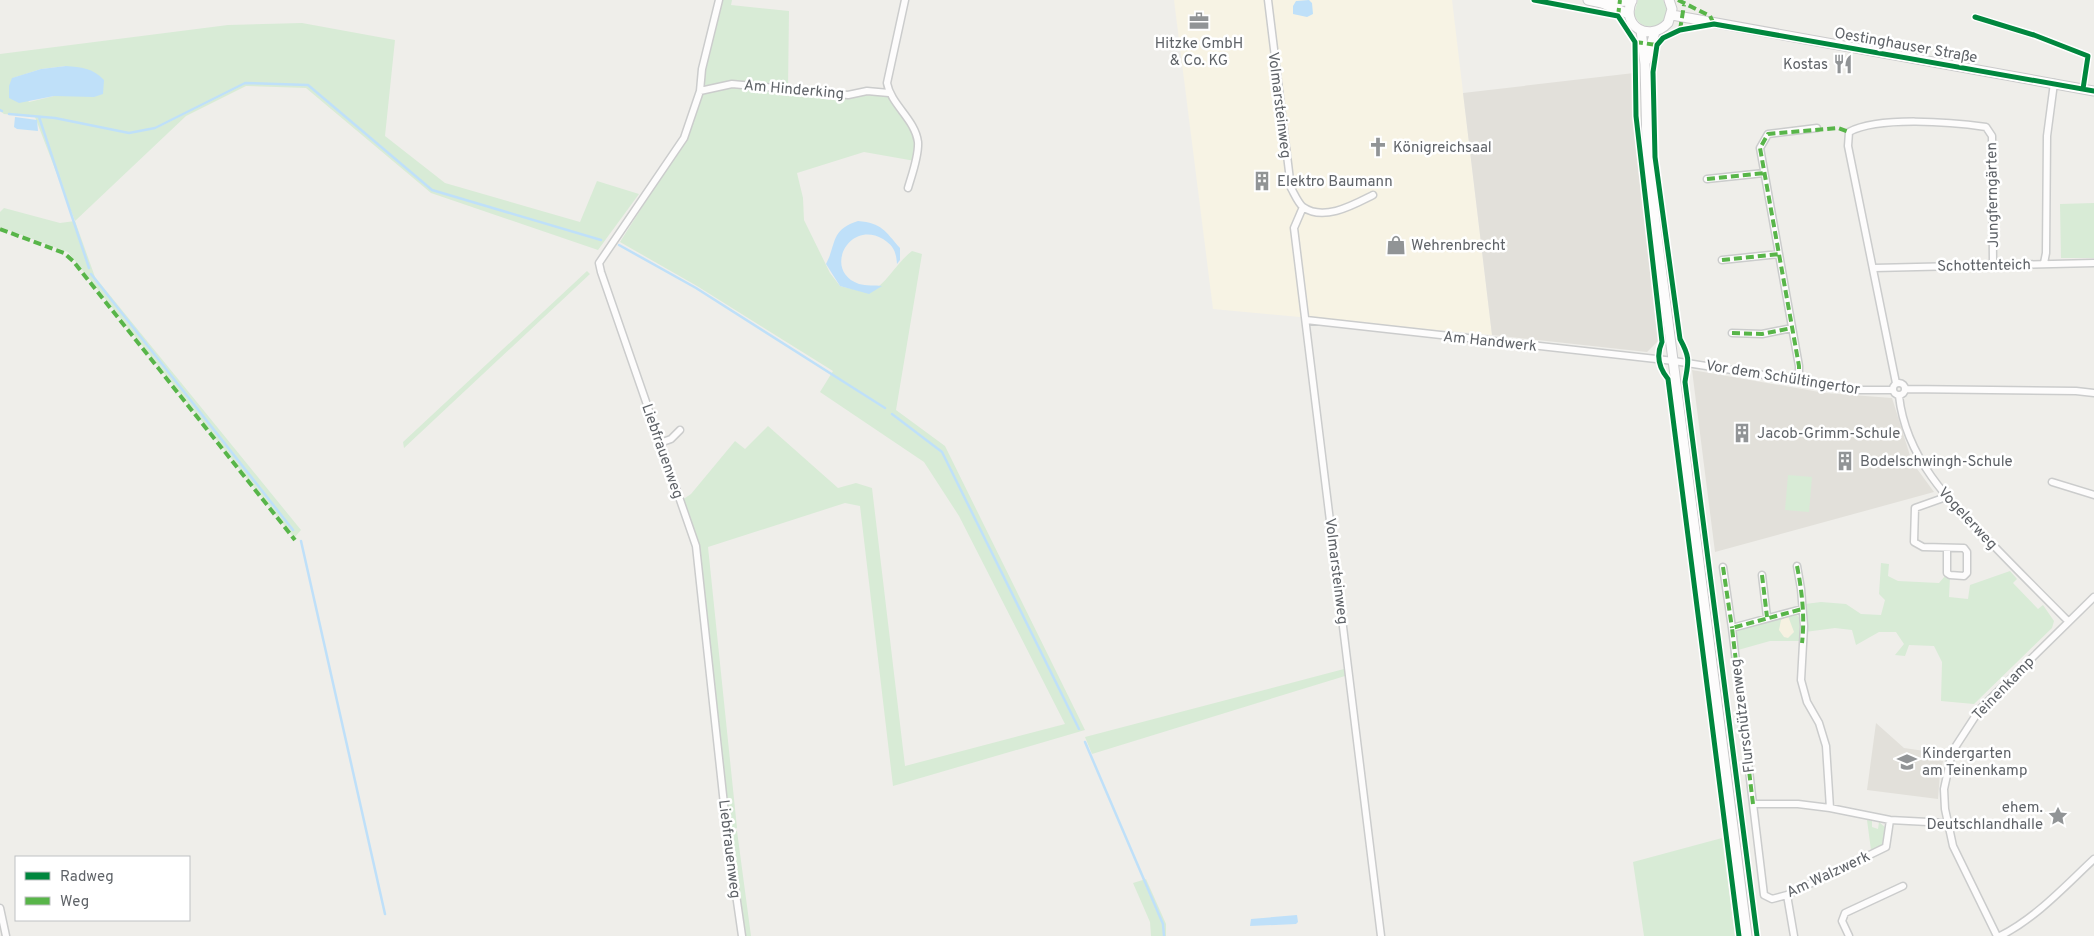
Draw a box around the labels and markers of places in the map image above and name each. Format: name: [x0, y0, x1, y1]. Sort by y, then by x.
office icon: Hitzke GmbH & Co. KG: [1188, 10, 1210, 32]
place label: Hitzke GmbH & Co. KG: [1155, 35, 1243, 71]
restaurant icon: Kostas: [1832, 53, 1854, 75]
place label: Kostas: [1783, 56, 1828, 75]
church icon: Königreichsaal: [1367, 136, 1389, 158]
place label: Königreichsaal: [1393, 139, 1492, 158]
building icon: Elektro Baumann: [1251, 170, 1273, 192]
place label: Elektro Baumann: [1277, 173, 1393, 192]
shop icon: Wehrenbrecht: [1385, 234, 1407, 256]
place label: Wehrenbrecht: [1411, 237, 1506, 256]
building icon: Jacob-Grimm-Schule: [1731, 422, 1753, 444]
place label: Jacob-Grimm-Schule: [1757, 425, 1900, 444]
building icon: Bodelschwingh-Schule: [1834, 450, 1856, 472]
place label: Bodelschwingh-Schule: [1860, 453, 2013, 472]
place label: Kindergarten am Teinenkamp: [1922, 745, 2027, 781]
school or university icon: Kindergarten am Teinenkamp: [1896, 751, 1918, 773]
place label: ehem. Deutschlandhalle: [1927, 799, 2043, 835]
place icon: ehem. Deutschlandhalle: [2047, 805, 2069, 827]

